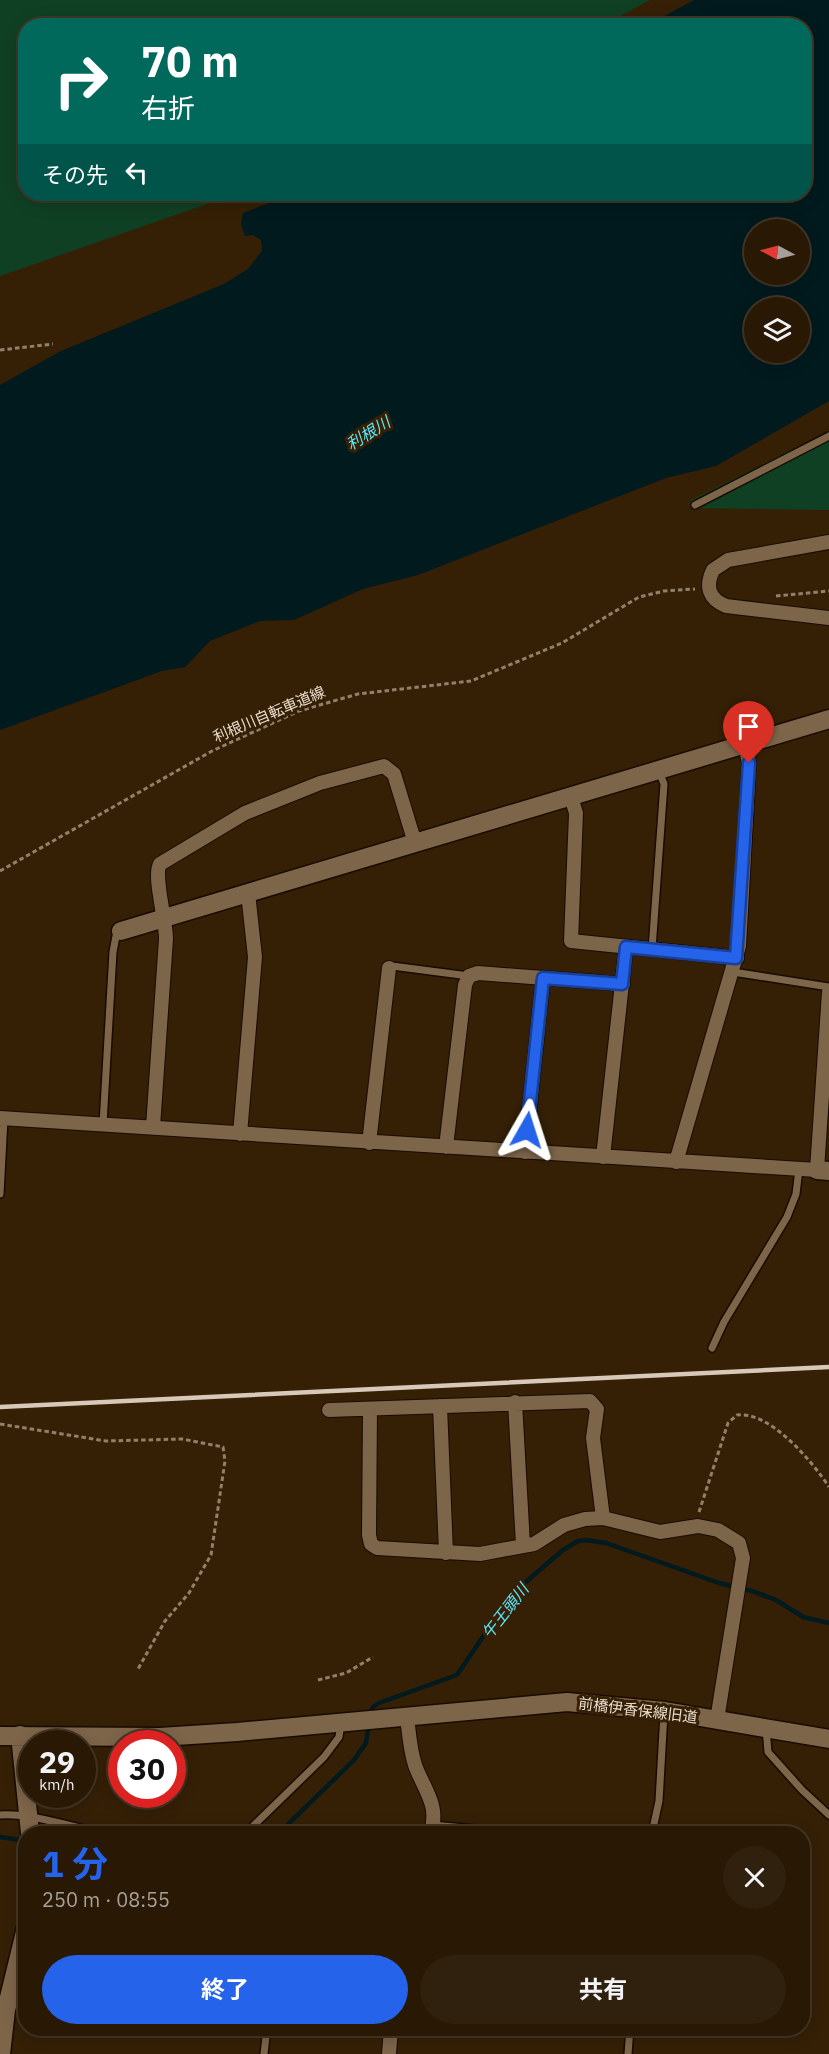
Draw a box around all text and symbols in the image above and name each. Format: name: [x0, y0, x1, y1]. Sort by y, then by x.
text: 70 m: [141, 34, 239, 89]
icon: right: [42, 42, 120, 120]
text: 右折: [141, 90, 195, 125]
icon: left: [120, 156, 153, 189]
text: その先: [42, 160, 108, 189]
north arrow: [744, 219, 810, 285]
map controls: [744, 219, 810, 363]
button: layers: [744, 297, 810, 363]
water label: 利根川: [342, 411, 395, 454]
street label: 利根川自転車道線: [210, 682, 328, 746]
pin: [723, 701, 774, 763]
icon: arrive: [732, 710, 765, 743]
position arrow: [495, 1098, 559, 1162]
water label: 午王頭川: [477, 1578, 534, 1642]
street label: 前橋伊香保線旧道: [577, 1693, 699, 1727]
speed limit sign: 30: [108, 1730, 186, 1808]
text: 29: [39, 1742, 75, 1781]
text: km/h: [39, 1775, 75, 1794]
text: 1 分: [42, 1840, 108, 1887]
button: close: [723, 1846, 786, 1909]
text: 250 m · 08:55: [42, 1886, 170, 1913]
button: 終了: [42, 1955, 408, 2024]
button: 共有: [420, 1955, 786, 2024]

